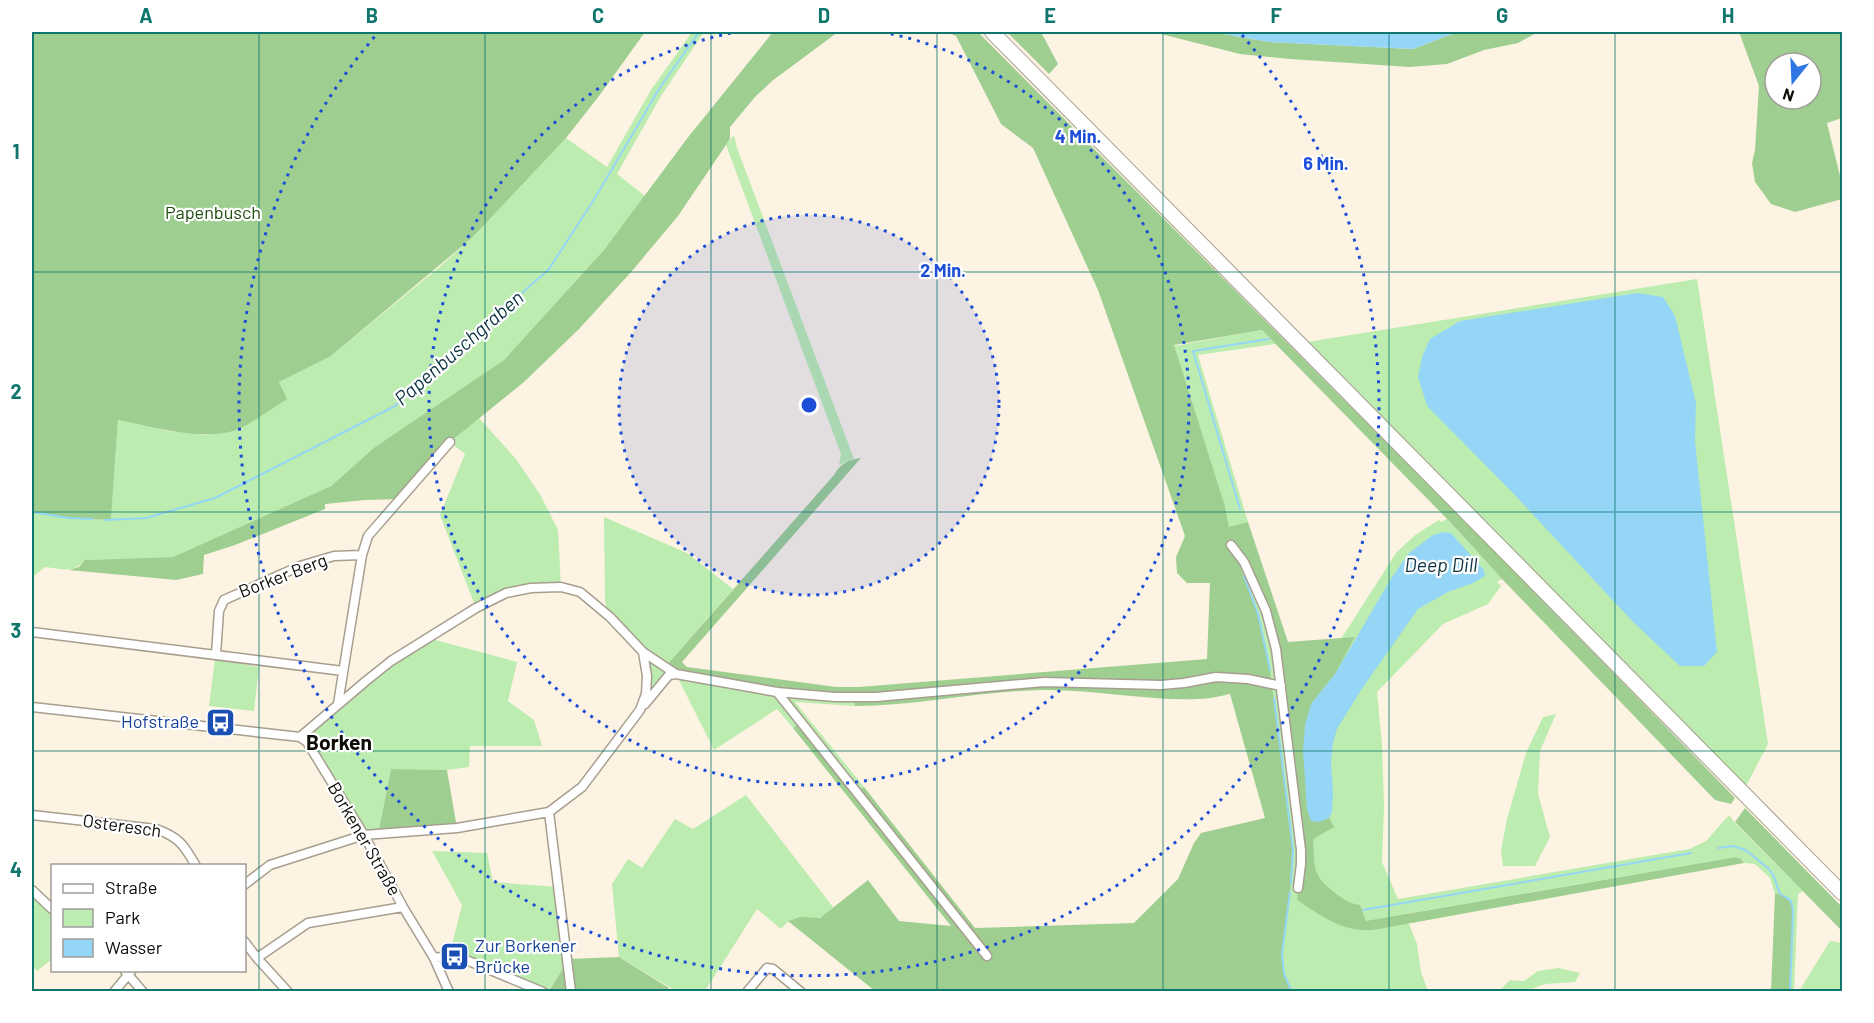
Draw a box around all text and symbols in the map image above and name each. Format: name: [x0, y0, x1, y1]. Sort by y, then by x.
text: A: [139, 3, 153, 27]
text: B: [366, 3, 378, 27]
text: C: [592, 3, 604, 27]
text: D: [818, 3, 830, 27]
text: E: [1044, 3, 1056, 27]
text: F: [1270, 3, 1282, 27]
text: G: [1496, 3, 1508, 27]
text: H: [1722, 3, 1734, 27]
north arrow: [1763, 51, 1823, 111]
text: N: [1780, 85, 1796, 106]
text: 4 Min.: [1055, 125, 1101, 147]
text: 1: [12, 139, 20, 163]
text: 6 Min.: [1303, 152, 1349, 174]
park label: Papenbusch: [165, 201, 261, 223]
text: 2 Min.: [920, 259, 966, 281]
water label: Papenbuschgraben: [389, 285, 528, 410]
text: 2: [10, 379, 22, 403]
centre of rings: [799, 395, 819, 415]
street label: Borker Berg: [235, 548, 330, 602]
water label: Deep Dill: [1404, 552, 1478, 576]
text: 3: [11, 618, 21, 642]
bus stop icon: Hofstraße: [204, 706, 236, 738]
place label: Hofstraße: [121, 710, 199, 732]
district label: Borken: [306, 729, 372, 754]
street label: Borkener Straße: [323, 778, 406, 899]
street label: Osteresch: [81, 809, 163, 841]
text: 4: [10, 857, 22, 881]
legend: [51, 864, 246, 972]
text: Straße: [105, 876, 157, 898]
text: Park: [105, 906, 140, 928]
place label: Zur Borkener Brücke: [475, 934, 577, 977]
text: Wasser: [105, 936, 163, 958]
bus stop icon: Zur Borkener Brücke: [438, 940, 470, 972]

